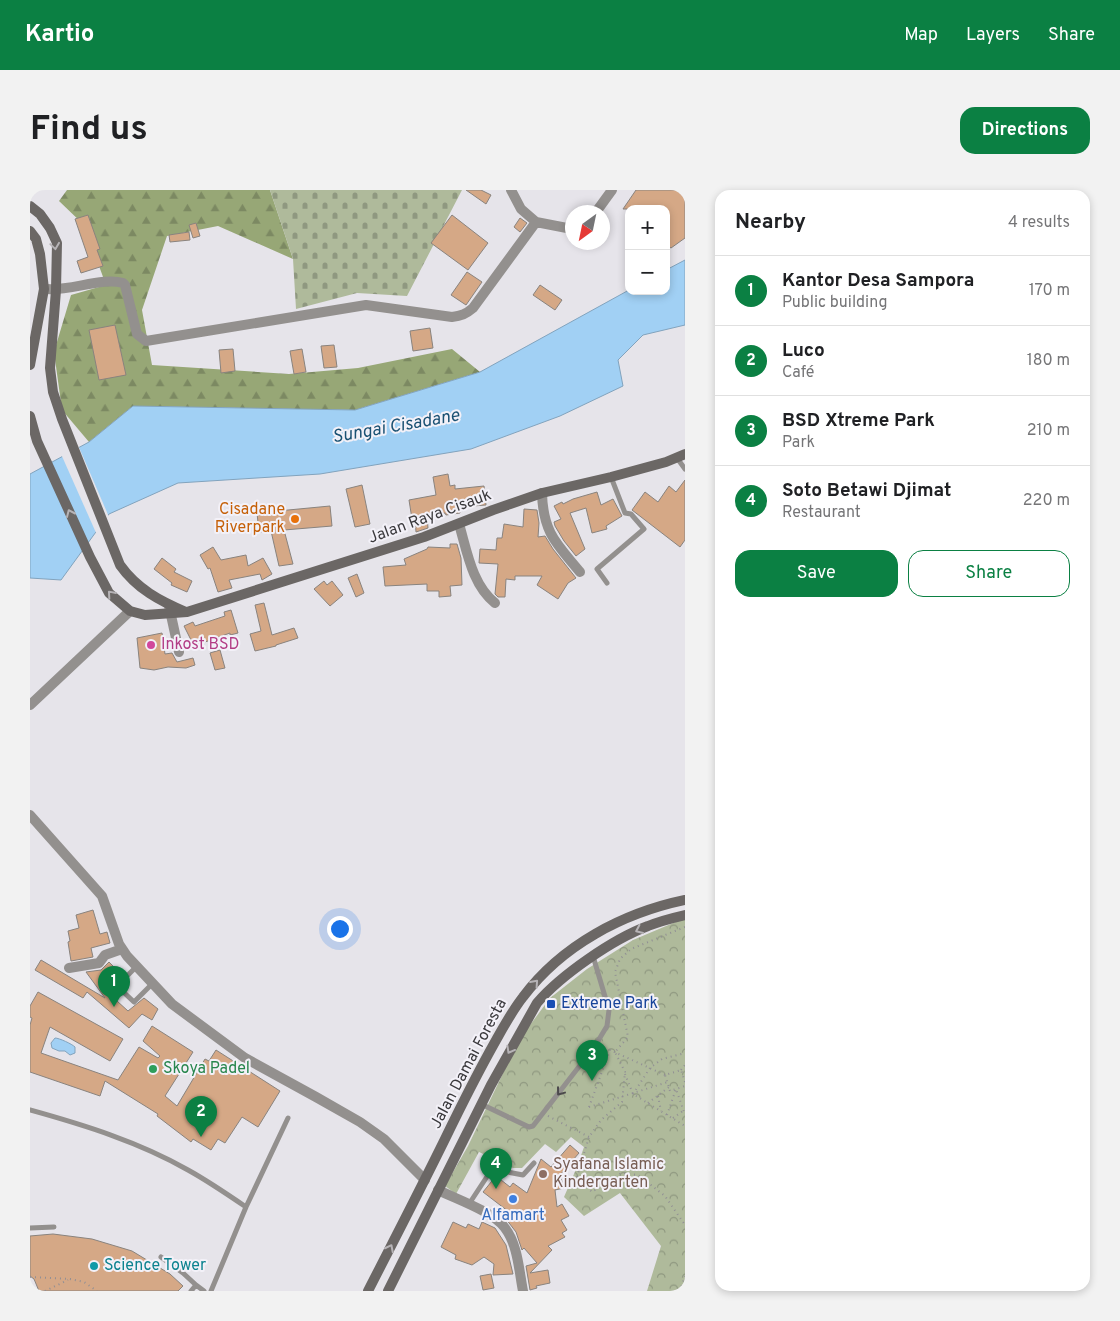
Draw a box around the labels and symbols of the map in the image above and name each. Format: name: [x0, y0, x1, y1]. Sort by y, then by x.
north arrow: [565, 205, 610, 250]
one-way arrow: [49, 242, 60, 250]
water label: Sungai Cisadane: [331, 404, 462, 450]
street label: Jalan Raya Cisauk: [366, 485, 494, 549]
place label: Cisadane Riverpark: [215, 500, 285, 538]
one-way arrow: [65, 509, 76, 518]
marker: Cisadane Riverpark: [289, 513, 301, 525]
one-way arrow: [108, 590, 117, 599]
place label: Inkost BSD: [161, 635, 239, 655]
marker: Inkost BSD: [145, 639, 157, 651]
your location: [327, 916, 353, 942]
one-way arrow: [635, 924, 644, 934]
pin: 1: [98, 966, 130, 1007]
one-way arrow: [529, 979, 538, 988]
place label: Extreme Park: [561, 994, 658, 1014]
street label: Jalan Damai Foresta: [426, 996, 512, 1132]
marker: Extreme Park: [545, 998, 557, 1010]
pin: 3: [576, 1040, 608, 1081]
one-way arrow: [507, 1045, 517, 1054]
place label: Skoya Padel: [163, 1059, 250, 1079]
marker: Skoya Padel: [147, 1063, 159, 1075]
one-way arrow: [557, 1086, 566, 1096]
pin: 2: [185, 1096, 217, 1137]
pin: 4: [480, 1148, 512, 1189]
place label: Syafana Islamic Kindergarten: [553, 1155, 664, 1193]
marker: Syafana Islamic Kindergarten: [537, 1168, 549, 1180]
marker: Alfamart: [507, 1193, 519, 1205]
place label: Alfamart: [481, 1206, 545, 1226]
one-way arrow: [384, 1244, 394, 1253]
place label: Science Tower: [104, 1256, 206, 1276]
marker: Science Tower: [88, 1260, 100, 1272]

